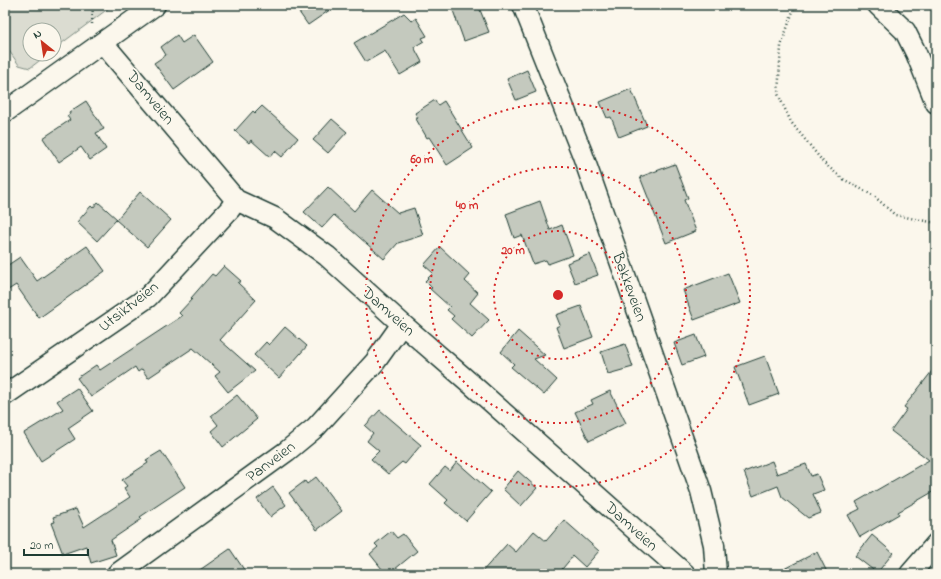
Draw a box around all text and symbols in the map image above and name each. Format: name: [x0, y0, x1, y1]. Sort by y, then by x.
north arrow: [22, 22, 62, 62]
text: N: [30, 25, 45, 43]
street label: Damveien: [119, 65, 180, 131]
text: 60 m: [410, 151, 434, 169]
text: 40 m: [455, 197, 479, 215]
text: 20 m: [500, 242, 525, 260]
street label: Bakkeveien: [605, 248, 653, 325]
street label: Utsiktveien: [94, 276, 164, 338]
street label: Damveien: [355, 281, 420, 343]
centre of rings: [551, 288, 565, 302]
street label: Panveien: [241, 435, 301, 489]
street label: Damveien: [598, 496, 663, 558]
scale bar: [24, 531, 88, 557]
text: 20 m: [30, 537, 53, 555]

